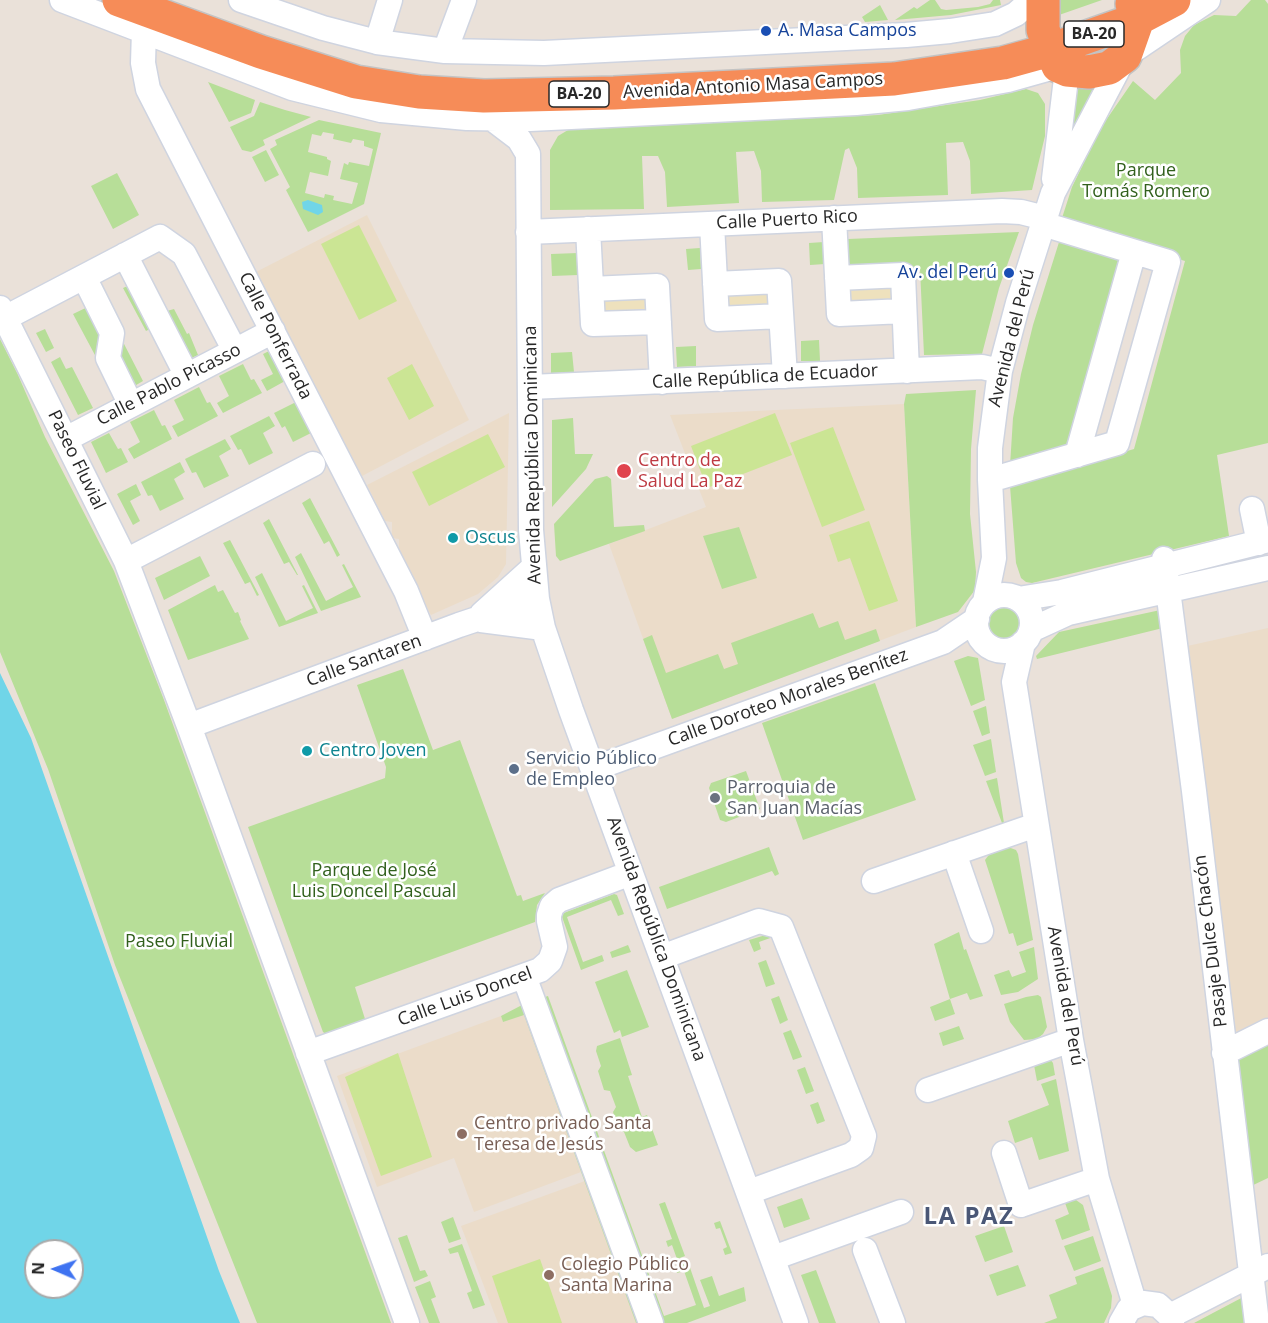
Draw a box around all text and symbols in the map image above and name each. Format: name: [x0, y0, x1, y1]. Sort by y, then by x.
place label: A. Masa Campos: [778, 20, 917, 42]
road number: BA-20: [1064, 21, 1124, 47]
marker: A. Masa Campos: [759, 24, 773, 38]
street label: Avenida Antonio Masa Campos: [622, 68, 884, 104]
road number: BA-20: [549, 81, 609, 107]
park label: Parque Tomás Romero: [1082, 160, 1210, 202]
street label: Calle Puerto Rico: [716, 206, 858, 234]
place label: Av. del Perú: [898, 262, 997, 284]
marker: Av. del Perú: [1002, 266, 1016, 280]
street label: Avenida del Perú: [984, 267, 1040, 409]
street label: Calle Ponferrada: [234, 269, 316, 403]
street label: Avenida República Dominicana: [520, 325, 546, 585]
street label: Calle Pablo Picasso: [93, 339, 245, 431]
street label: Calle República de Ecuador: [651, 360, 879, 394]
street label: Paseo Fluvial: [43, 407, 109, 513]
place label: Centro de Salud La Paz: [638, 450, 742, 492]
marker: Centro de Salud La Paz: [615, 462, 633, 480]
place label: Oscus: [465, 527, 516, 549]
marker: Oscus: [446, 531, 460, 545]
street label: Calle Santaren: [303, 630, 425, 692]
street label: Calle Doroteo Morales Benítez: [665, 644, 911, 752]
place label: Centro Joven: [319, 740, 427, 762]
marker: Centro Joven: [300, 744, 314, 758]
place label: Servicio Público de Empleo: [526, 748, 657, 790]
marker: Servicio Público de Empleo: [507, 762, 521, 776]
place label: Parroquia de San Juan Macías: [727, 777, 862, 820]
marker: Parroquia de San Juan Macías: [708, 791, 722, 805]
street label: Avenida República Dominicana: [602, 814, 710, 1064]
street label: Pasaje Dulce Chacón: [1190, 854, 1232, 1028]
park label: Parque de José Luis Doncel Pascual: [292, 860, 456, 902]
street label: Avenida del Perú: [1042, 924, 1088, 1068]
park label: Paseo Fluvial: [125, 931, 233, 953]
street label: Calle Luis Doncel: [395, 963, 535, 1031]
place label: Centro privado Santa Teresa de Jesús: [474, 1113, 652, 1156]
marker: Centro privado Santa Teresa de Jesús: [455, 1127, 469, 1141]
district label: LA PAZ: [924, 1203, 1014, 1231]
north arrow: [24, 1239, 84, 1299]
place label: Colegio Público Santa Marina: [561, 1254, 689, 1296]
text: N: [27, 1262, 49, 1275]
marker: Colegio Público Santa Marina: [542, 1268, 556, 1282]

